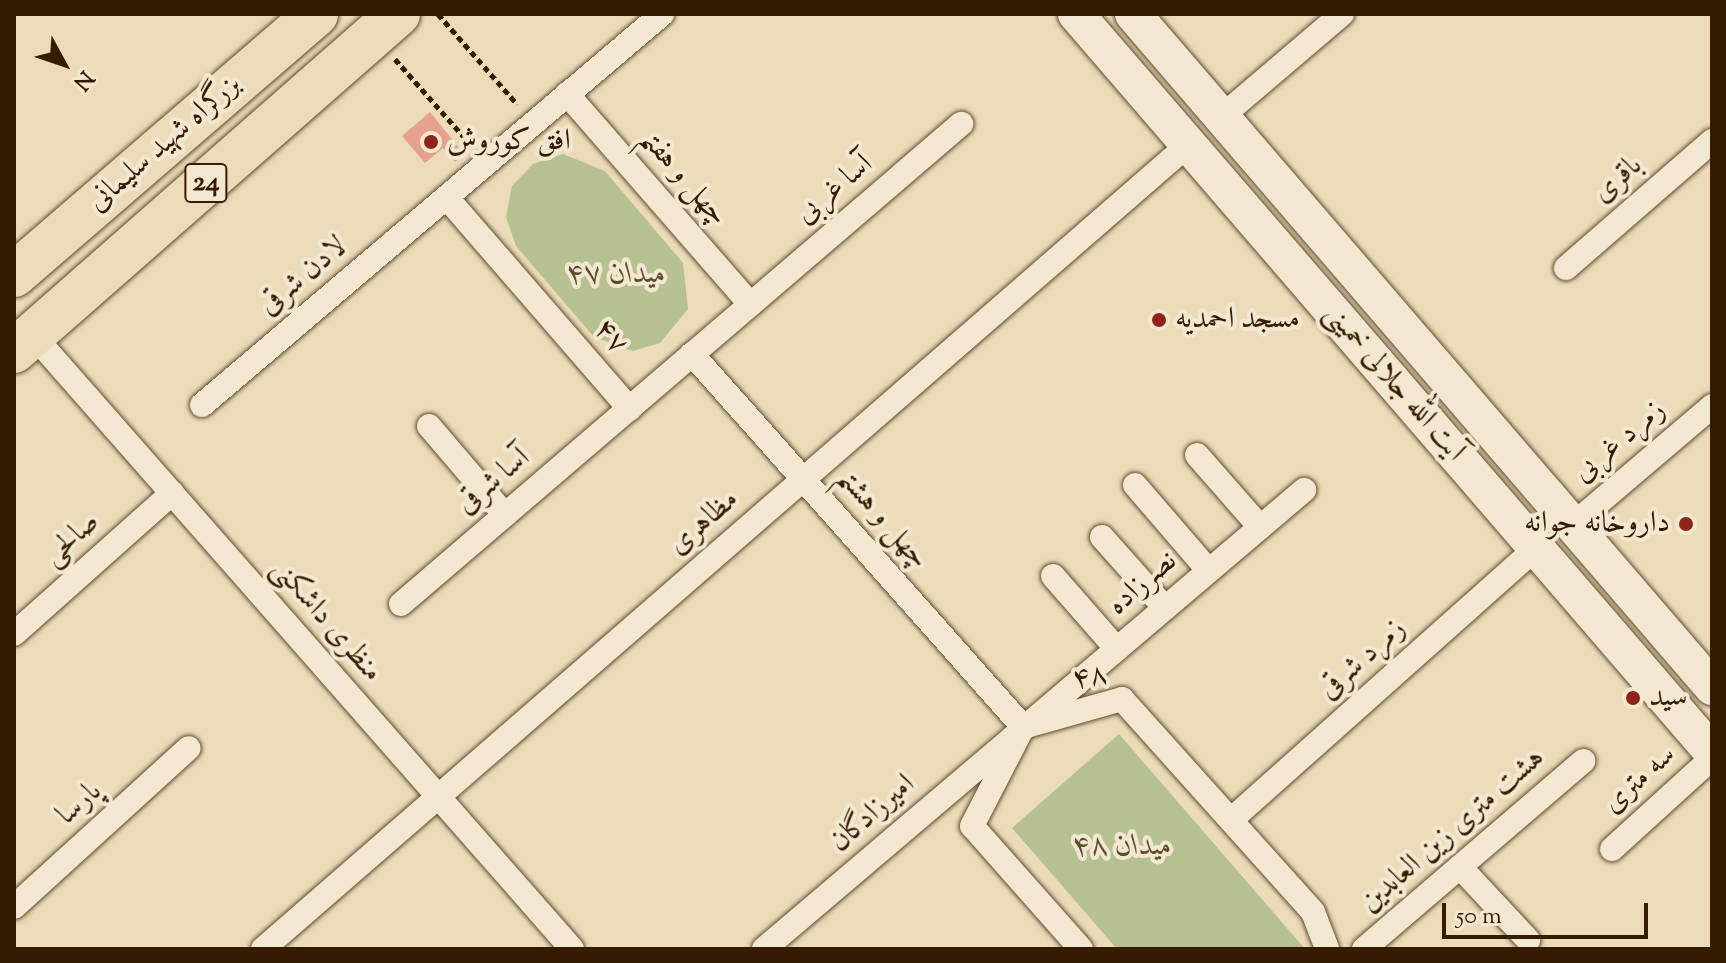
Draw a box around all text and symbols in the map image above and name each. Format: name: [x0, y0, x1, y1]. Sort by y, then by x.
north arrow: [24, 24, 104, 104]
text: N: [64, 62, 100, 96]
street label: بزرگراه شهید سلیمانی: [81, 68, 249, 220]
street label: چهل و هفتم: [631, 122, 735, 234]
place label: افق کوروش: [447, 124, 571, 160]
marker: افق کوروش: [422, 133, 440, 151]
street label: آسا غربی: [789, 147, 881, 233]
street label: باقری: [1586, 148, 1650, 212]
road number: 24: [184, 159, 228, 207]
street label: لادن شرقی: [252, 230, 356, 324]
park label: میدان ۴۷: [568, 257, 666, 293]
street label: آيت الله جلالى خمينى: [1316, 297, 1472, 469]
place label: مسجد احمدیه: [1175, 302, 1300, 338]
marker: مسجد احمدیه: [1150, 311, 1168, 329]
street label: ۴۷: [585, 312, 635, 362]
street label: زمرد غربی: [1566, 393, 1674, 491]
street label: آسا شرقی: [450, 441, 538, 523]
street label: چهل و هشتم: [828, 461, 936, 577]
street label: مظاهری: [661, 483, 747, 563]
street label: صالحی: [36, 505, 108, 575]
place label: داروخانه جوانه: [1524, 506, 1670, 542]
marker: داروخانه جوانه: [1677, 515, 1695, 533]
street label: نصرزاده: [1101, 544, 1185, 624]
street label: منظری داشکنی: [263, 552, 389, 690]
street label: زمرد شرقی: [1312, 612, 1414, 708]
street label: ۴۸: [1069, 657, 1111, 699]
place label: سید: [1649, 680, 1687, 716]
marker: سید: [1624, 689, 1642, 707]
street label: سه متری: [1596, 738, 1684, 822]
street label: هشت متری زین العابدین: [1353, 741, 1553, 921]
street label: امیرزادگان: [823, 767, 923, 861]
street label: پارسا: [50, 774, 110, 834]
park label: میدان ۴۸: [1074, 829, 1172, 865]
scale bar: [1446, 887, 1652, 937]
text: 50 m: [1456, 900, 1502, 934]

